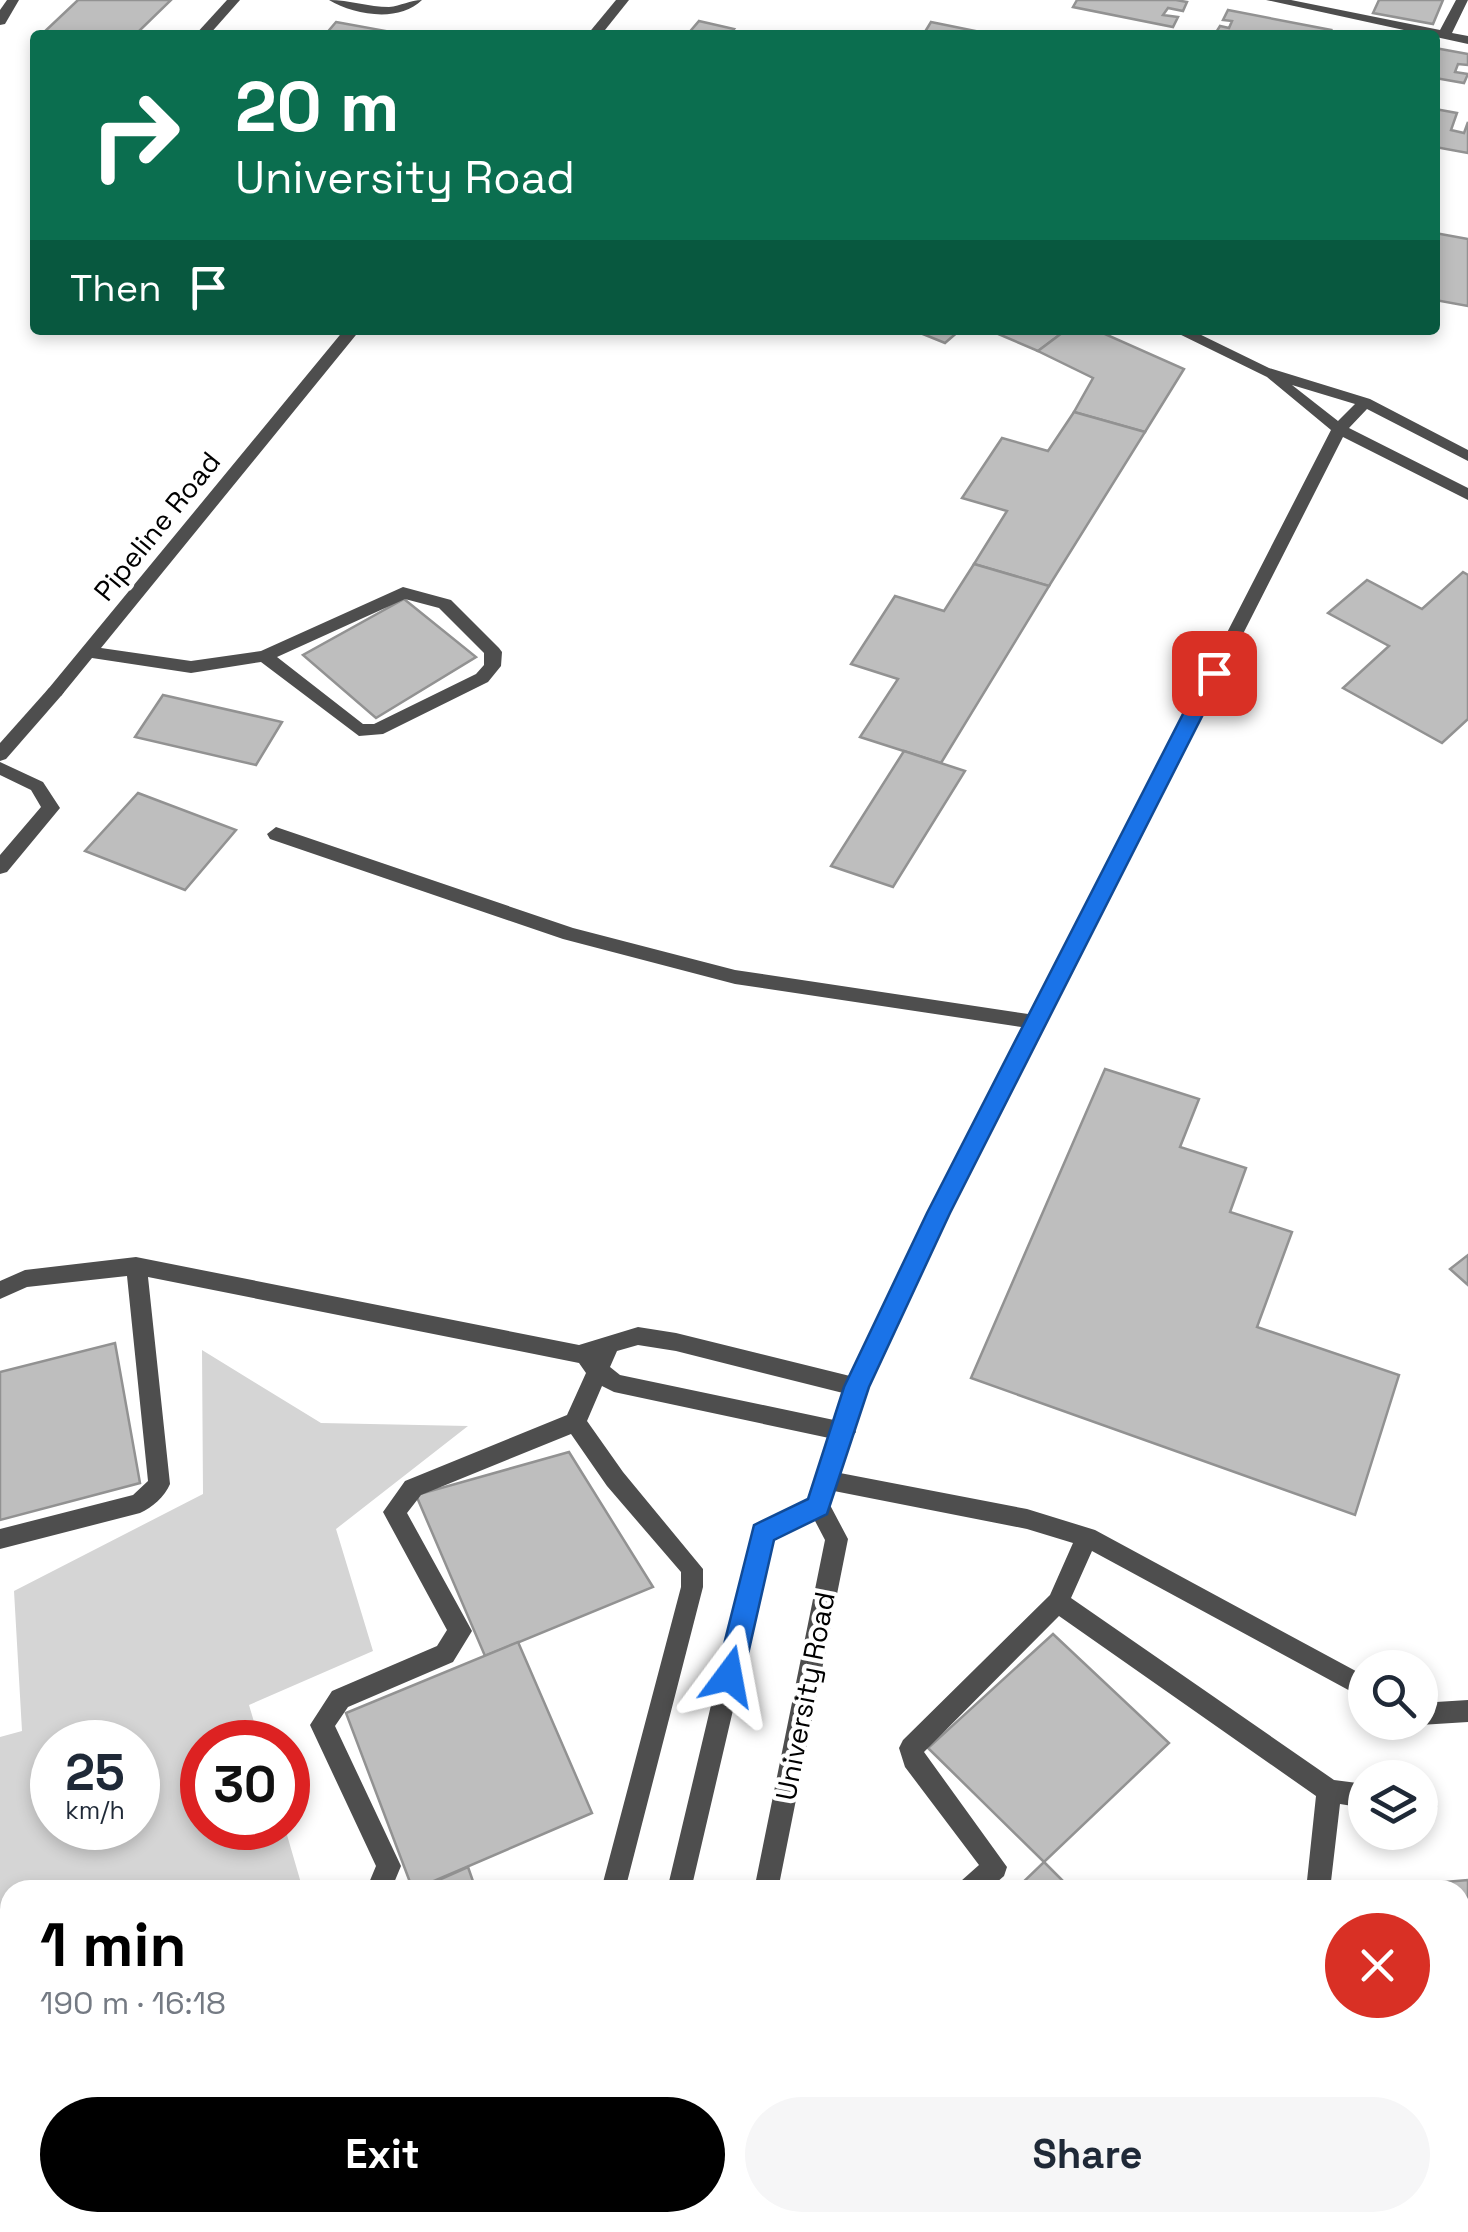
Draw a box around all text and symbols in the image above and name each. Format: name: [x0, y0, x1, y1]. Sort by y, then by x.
text: 20 m: [235, 62, 400, 151]
icon: right: [70, 70, 200, 200]
text: University Road: [235, 149, 575, 206]
icon: arrive: [181, 260, 236, 315]
text: Then: [70, 264, 161, 312]
street label: Pipeline Road: [86, 444, 228, 608]
pin: [1172, 631, 1257, 716]
icon: arrive: [1187, 646, 1242, 701]
street label: University Road: [767, 1589, 843, 1803]
position arrow: [677, 1624, 781, 1728]
map controls: [1348, 1650, 1438, 1850]
button: search: [1348, 1650, 1438, 1740]
speed limit sign: 30: [180, 1720, 310, 1850]
text: 25: [65, 1741, 125, 1805]
button: layers: [1348, 1760, 1438, 1850]
text: km/h: [65, 1794, 125, 1826]
text: 1 min: [40, 1907, 187, 1984]
button: close: [1325, 1913, 1430, 2018]
text: 190 m · 16:18: [40, 1983, 226, 2023]
button: Exit: [40, 2097, 725, 2212]
button: Share: [745, 2097, 1430, 2212]

